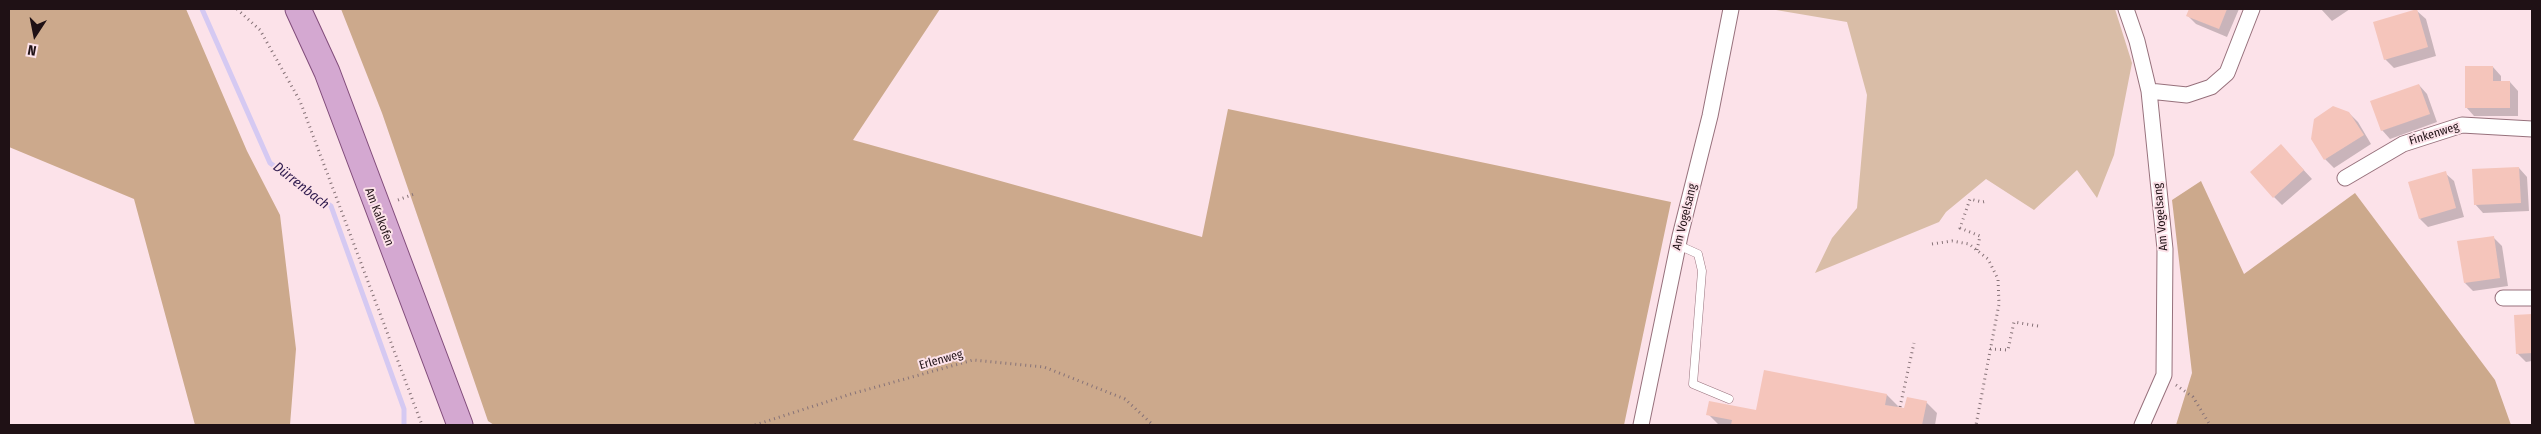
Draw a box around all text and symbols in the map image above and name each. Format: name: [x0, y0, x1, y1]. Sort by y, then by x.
north arrow: [10, 10, 60, 60]
text: N: [26, 41, 38, 59]
street label: Finkenweg: [2407, 120, 2461, 148]
water label: Dürrenbach: [270, 159, 332, 213]
street label: Am Vogelsang: [1670, 182, 1700, 252]
street label: Am Vogelsang: [2151, 183, 2171, 251]
street label: Am Kalkofen: [361, 186, 397, 248]
street label: Erlenweg: [918, 347, 964, 373]

